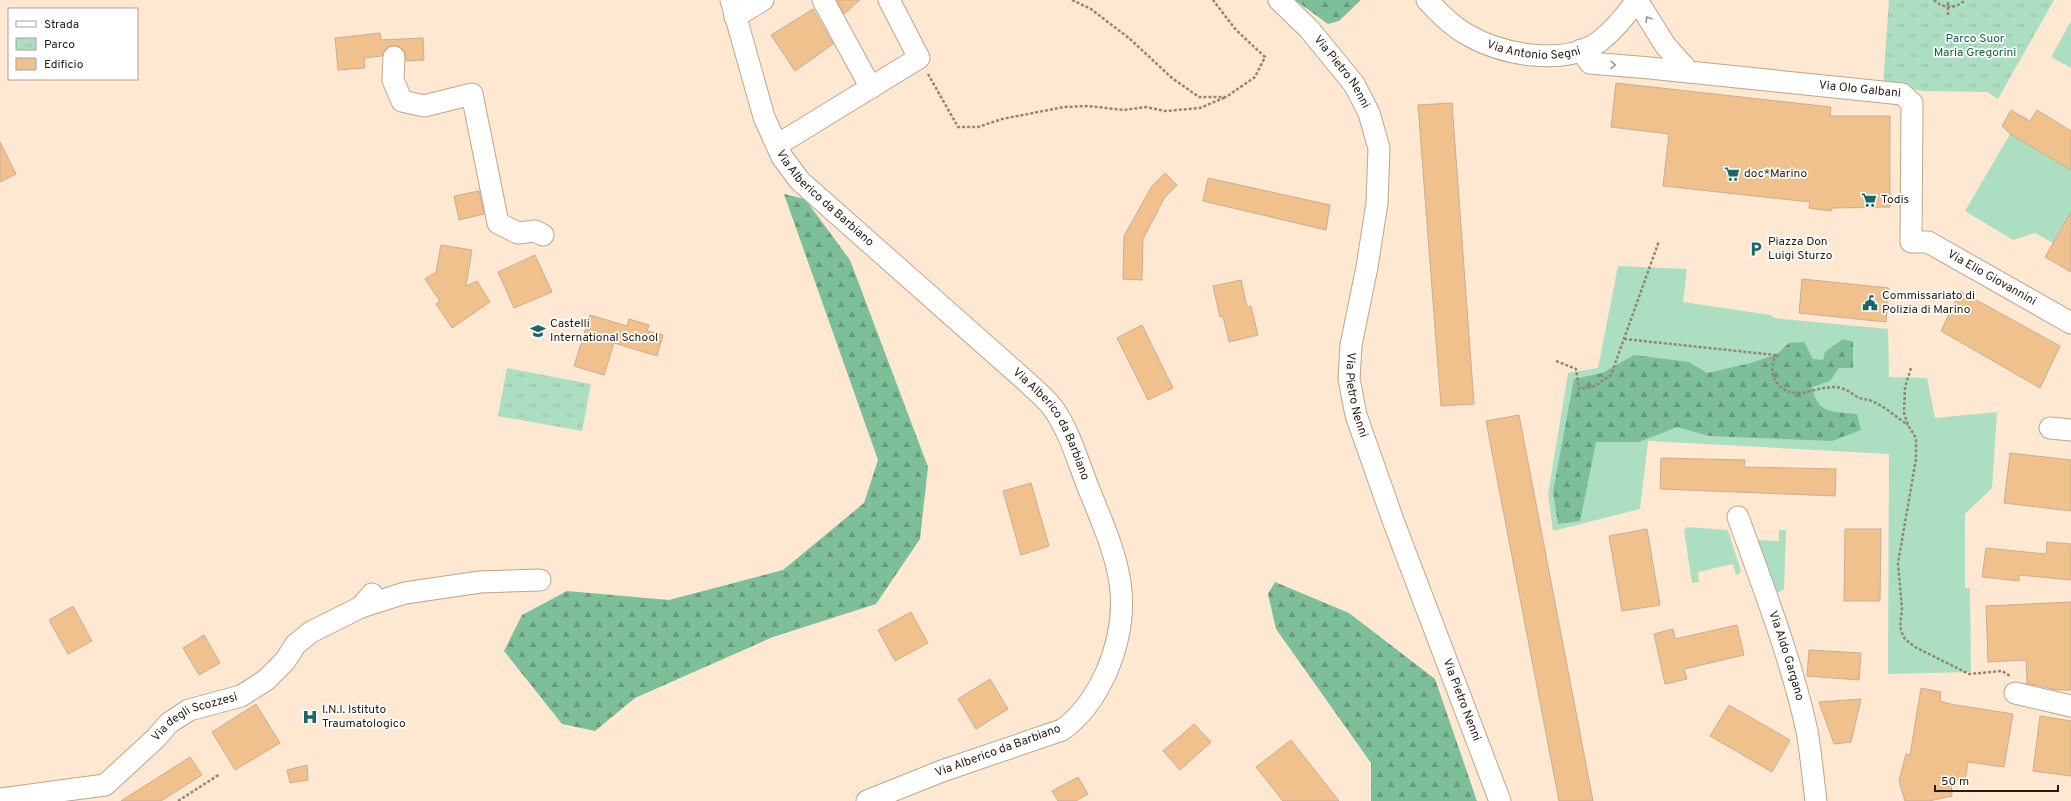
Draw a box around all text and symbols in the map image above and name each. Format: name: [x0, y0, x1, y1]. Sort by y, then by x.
legend: [8, 8, 138, 80]
one-way arrow: [1645, 16, 1653, 23]
text: Strada: [44, 17, 79, 33]
park label: Parco Suor Maria Gregorini: [1934, 31, 2016, 61]
street label: Via Pietro Nenni: [1310, 32, 1373, 111]
text: Parco: [44, 37, 75, 53]
street label: Via Antonio Segni: [1484, 37, 1583, 64]
text: Edificio: [44, 57, 84, 73]
one-way arrow: [1610, 60, 1616, 69]
street label: Via Olo Galbani: [1818, 77, 1902, 102]
street label: Via Alberico da Barbiano: [772, 148, 877, 251]
supermarket icon: doc*Marino: [1723, 165, 1741, 183]
place label: doc*Marino: [1744, 166, 1807, 182]
supermarket icon: Todis: [1860, 191, 1878, 209]
place label: Todis: [1881, 192, 1909, 208]
place label: Piazza Don Luigi Sturzo: [1768, 234, 1833, 264]
parking icon: Piazza Don Luigi Sturzo: [1747, 240, 1765, 258]
street label: Via Elio Giovannini: [1944, 246, 2039, 310]
place label: Commissariato di Polizia di Marino: [1882, 288, 1975, 318]
public building icon: Commissariato di Polizia di Marino: [1861, 294, 1879, 312]
place label: Castelli International School: [550, 316, 658, 346]
school or university icon: Castelli International School: [529, 322, 547, 340]
street label: Via Pietro Nenni: [1341, 352, 1371, 440]
street label: Via Alberico da Barbiano: [1009, 365, 1093, 483]
street label: Via Aldo Gargano: [1764, 609, 1807, 703]
street label: Via Pietro Nenni: [1439, 657, 1484, 743]
street label: Via degli Scozzesi: [148, 689, 239, 745]
place label: I.N.I. Istituto Traumatologico: [322, 702, 406, 732]
hospital icon: I.N.I. Istituto Traumatologico: [301, 708, 319, 726]
street label: Via Alberico da Barbiano: [933, 721, 1063, 781]
scale bar: [1935, 767, 2058, 793]
text: 50 m: [1941, 774, 1969, 790]

